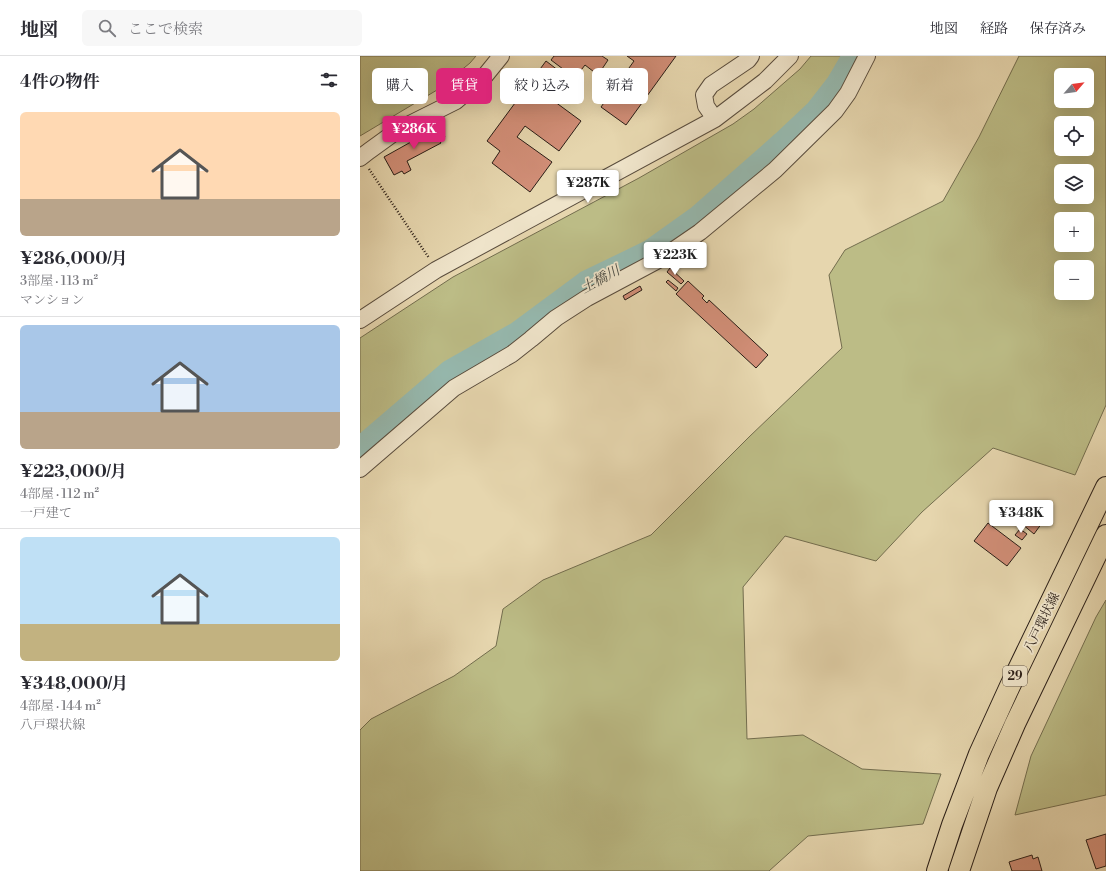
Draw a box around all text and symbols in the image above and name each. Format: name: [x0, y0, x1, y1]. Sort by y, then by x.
search box: [82, 10, 362, 46]
icon: search: [96, 17, 118, 39]
text: 地図: [20, 18, 58, 42]
text: ここで検索: [128, 20, 203, 39]
text: 地図: [930, 20, 958, 38]
text: 経路: [980, 20, 1008, 38]
text: 保存済み: [1030, 20, 1086, 38]
chip: 購入: [372, 68, 428, 104]
chip: 賃貸: [436, 68, 492, 104]
chip: 絞り込み: [500, 68, 584, 104]
chip: 新着: [592, 68, 648, 104]
north arrow: [1054, 68, 1094, 108]
map controls: [1054, 68, 1094, 300]
icon: filters: [318, 69, 340, 91]
text: 4件の物件: [20, 71, 99, 93]
pin: ¥286K: [386, 116, 442, 150]
button: locate: [1054, 116, 1094, 156]
text: ¥286K: [391, 121, 437, 137]
icon: home: [144, 138, 216, 210]
button: layers: [1054, 164, 1094, 204]
pin: ¥287K: [560, 170, 616, 204]
text: ¥287K: [566, 175, 610, 191]
button: +: [1054, 212, 1094, 252]
pin: ¥223K: [647, 242, 703, 276]
text: ¥223K: [653, 247, 697, 263]
text: ¥286,000/月: [20, 248, 128, 270]
button: −: [1054, 260, 1094, 300]
water label: 土橋川: [578, 261, 625, 298]
text: 3部屋 · 113 m²: [20, 273, 98, 289]
text: マンション: [20, 292, 84, 308]
icon: home: [144, 351, 216, 423]
text: ¥223,000/月: [20, 461, 127, 483]
text: 4部屋 · 112 m²: [20, 486, 99, 502]
pin: ¥348K: [993, 500, 1049, 534]
text: 一戸建て: [20, 505, 72, 521]
text: ¥348K: [998, 505, 1044, 521]
icon: home: [144, 563, 216, 635]
street label: 八戸環状線: [1020, 590, 1063, 655]
road number: 29: [1003, 666, 1027, 686]
text: ¥348,000/月: [20, 673, 128, 695]
text: 4部屋 · 144 m²: [20, 698, 101, 714]
text: 八戸環状線: [20, 717, 85, 733]

